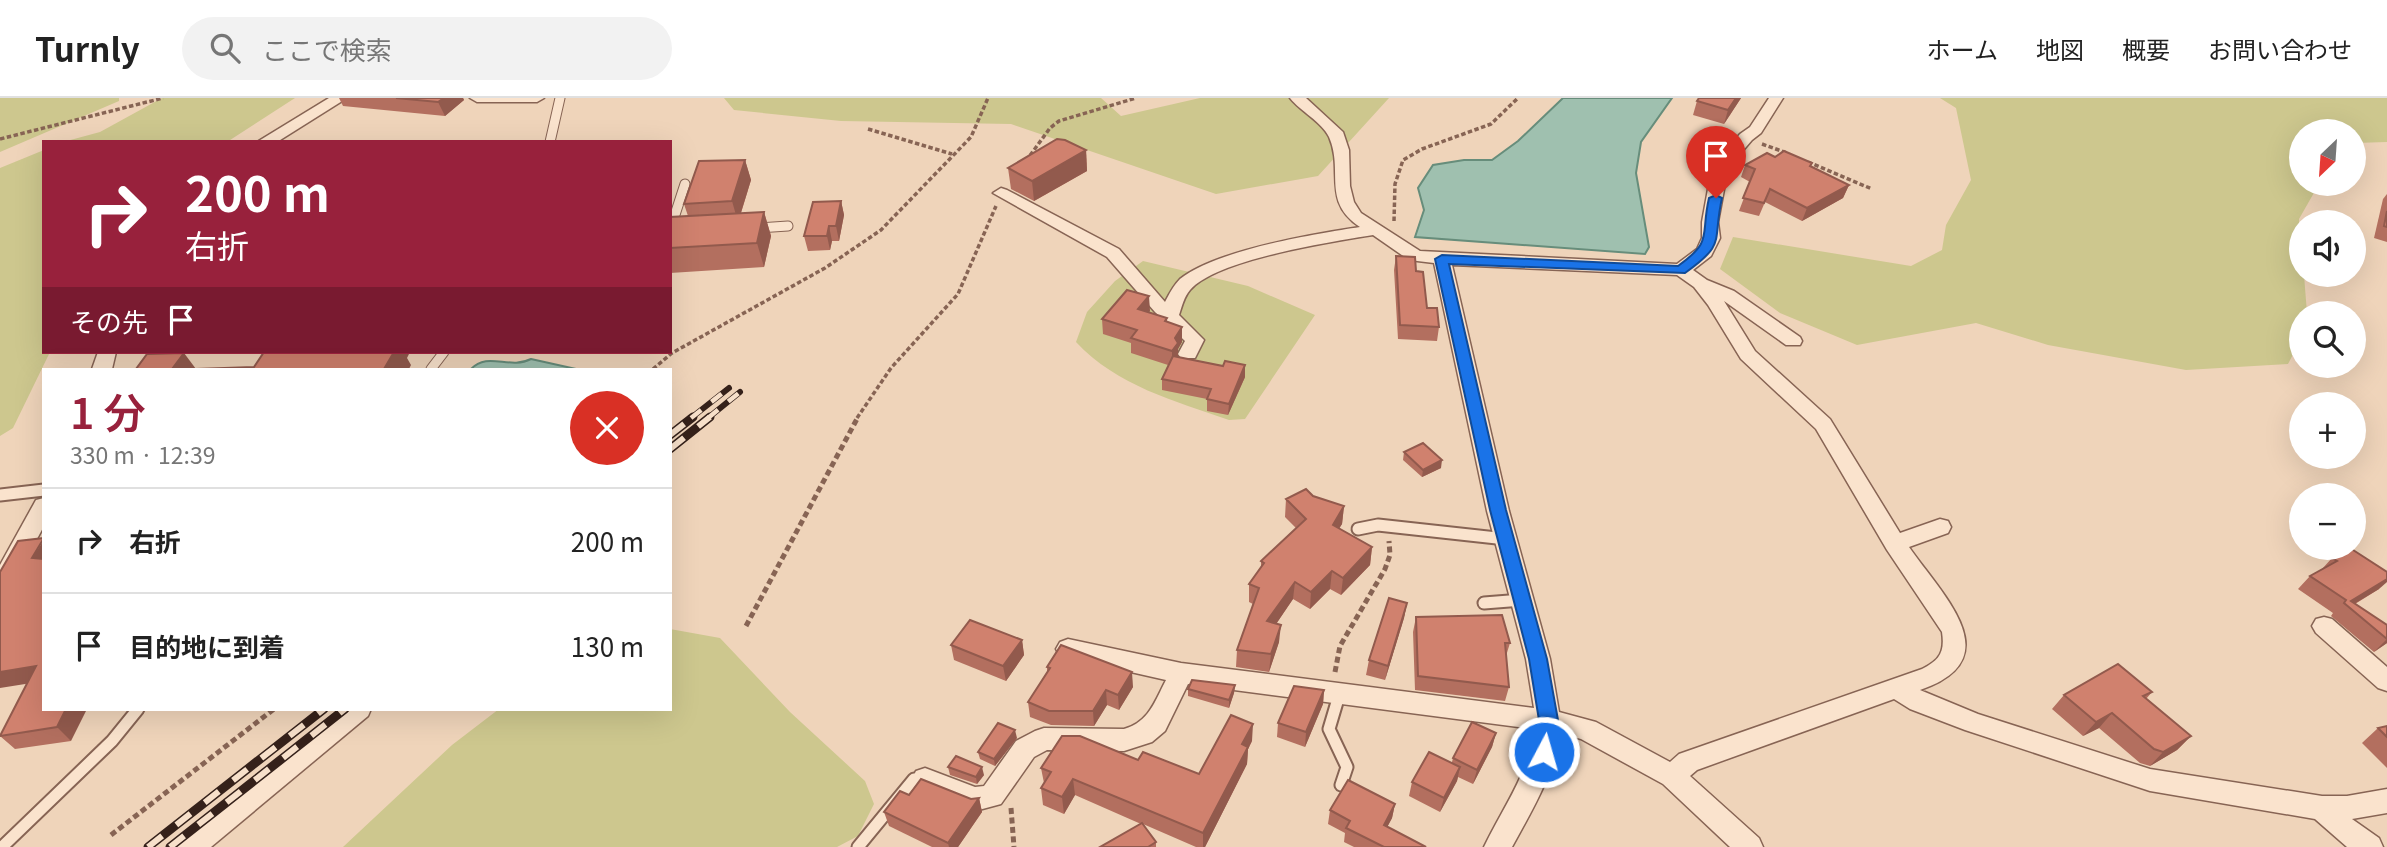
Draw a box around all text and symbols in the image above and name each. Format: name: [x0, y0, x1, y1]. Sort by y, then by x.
search box: [182, 17, 672, 80]
text: Turnly: [35, 24, 140, 72]
icon: search: [206, 29, 244, 67]
text: ここで検索: [262, 30, 392, 67]
text: ホーム: [1927, 31, 1998, 66]
text: 地図: [2036, 31, 2084, 66]
text: 概要: [2122, 31, 2170, 66]
text: お問い合わせ: [2208, 31, 2352, 66]
north arrow: [2289, 119, 2366, 196]
map controls: [2289, 119, 2366, 560]
pin: [1686, 126, 1746, 198]
icon: arrive: [1697, 137, 1735, 175]
text: 200 m: [185, 155, 330, 226]
icon: right: [70, 168, 161, 259]
button: sound: [2289, 210, 2366, 287]
text: 右折: [185, 221, 249, 267]
icon: arrive: [162, 301, 200, 339]
button: search: [2289, 301, 2366, 378]
text: その先: [70, 302, 148, 339]
text: 1 分: [70, 380, 146, 441]
button: close: [570, 391, 644, 465]
button: +: [2289, 392, 2366, 469]
text: 330 m · 12:39: [70, 437, 215, 471]
button: −: [2289, 483, 2366, 560]
icon: right: [70, 522, 108, 560]
text: 右折: [129, 522, 181, 559]
text: 200 m: [571, 522, 644, 559]
icon: arrive: [70, 627, 108, 665]
text: 目的地に到着: [129, 627, 285, 664]
text: 130 m: [571, 627, 644, 664]
position arrow: [1507, 715, 1581, 789]

